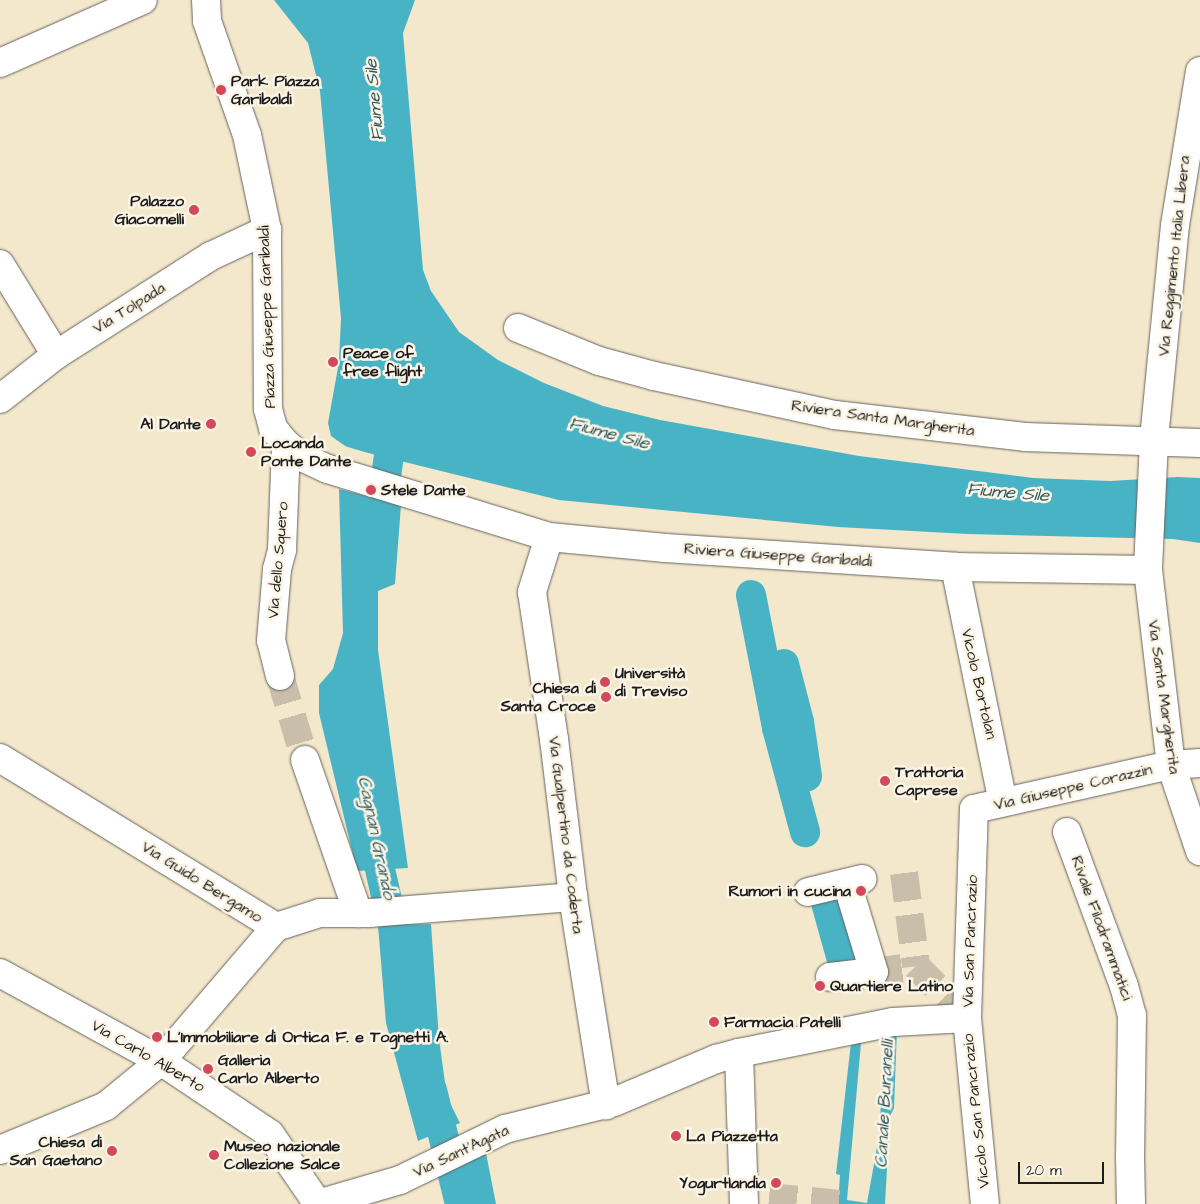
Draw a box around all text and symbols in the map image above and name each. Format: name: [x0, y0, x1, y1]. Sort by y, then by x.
water label: Fiume Sile: [361, 58, 389, 142]
place label: Park Piazza Garibaldi: [231, 71, 319, 109]
marker: Park Piazza Garibaldi: [215, 84, 227, 96]
street label: Via Reggimento Italia Libera: [1154, 155, 1194, 357]
place label: Palazzo Giacomelli: [115, 191, 184, 229]
marker: Palazzo Giacomelli: [188, 204, 200, 216]
street label: Piazza Giuseppe Garibaldi: [254, 225, 280, 409]
street label: Via Tolpada: [89, 278, 169, 338]
place label: Peace of free flight: [343, 343, 422, 381]
marker: Peace of free flight: [327, 356, 339, 368]
street label: Riviera Santa Margherita: [790, 396, 976, 440]
water label: Fiume Sile: [567, 413, 651, 455]
place label: Al Dante: [140, 414, 201, 434]
marker: Al Dante: [205, 418, 217, 430]
place label: Locanda Ponte Dante: [261, 433, 351, 471]
marker: Locanda Ponte Dante: [245, 446, 257, 458]
water label: Fiume Sile: [966, 479, 1050, 507]
place label: Stele Dante: [381, 480, 466, 500]
marker: Stele Dante: [365, 484, 377, 496]
street label: Via dello Squero: [263, 501, 293, 619]
street label: Riviera Giuseppe Garibaldi: [683, 539, 873, 571]
street label: Via Santa Margherita: [1144, 619, 1184, 775]
street label: Vicolo Bortolan: [957, 627, 1001, 741]
place label: Università di Treviso: [615, 663, 687, 701]
marker: Università di Treviso: [599, 676, 611, 688]
place label: Chiesa di Santa Croce: [501, 678, 596, 716]
marker: Chiesa di Santa Croce: [600, 691, 612, 703]
street label: Via Gualpertino da Coderta: [544, 735, 588, 935]
street label: Via Giuseppe Corazzin: [992, 759, 1154, 815]
place label: Trattoria Caprese: [895, 762, 963, 800]
water label: Cagnan Grando: [352, 774, 400, 902]
marker: Trattoria Caprese: [879, 775, 891, 787]
street label: Via Guido Bergamo: [138, 837, 266, 927]
street label: Rivale Filodrammatici: [1067, 853, 1137, 1003]
street label: Via San Pancrazio: [958, 874, 982, 1008]
place label: Rumori in cucina: [729, 881, 851, 901]
marker: Rumori in cucina: [855, 885, 867, 897]
place label: Quartiere Latino: [830, 976, 953, 996]
marker: Quartiere Latino: [814, 980, 826, 992]
place label: Farmacia Patelli: [724, 1012, 841, 1032]
street label: Via Carlo Alberto: [88, 1016, 208, 1096]
marker: Farmacia Patelli: [708, 1016, 720, 1028]
place label: L'Immobiliare di Ortica F. e Tognetti A.: [167, 1027, 448, 1047]
marker: L'Immobiliare di Ortica F. e Tognetti A.: [151, 1031, 163, 1043]
street label: Vicolo San Pancrazio: [958, 1033, 994, 1189]
water label: Canale Buranelli: [871, 1040, 899, 1168]
place label: Galleria Carlo Alberto: [218, 1050, 319, 1088]
marker: Galleria Carlo Alberto: [202, 1063, 214, 1075]
street label: Via Sant'Agata: [410, 1120, 512, 1182]
place label: La Piazzetta: [686, 1126, 778, 1146]
marker: La Piazzetta: [670, 1130, 682, 1142]
place label: Chiesa di San Gaetano: [10, 1132, 102, 1170]
place label: Museo nazionale Collezione Salce: [224, 1136, 340, 1174]
marker: Chiesa di San Gaetano: [106, 1145, 118, 1157]
marker: Museo nazionale Collezione Salce: [208, 1149, 220, 1161]
scale bar: [1020, 1152, 1106, 1184]
text: 20 m: [1026, 1160, 1062, 1181]
place label: Yogurtlandia: [679, 1173, 766, 1193]
marker: Yogurtlandia: [770, 1177, 782, 1189]

